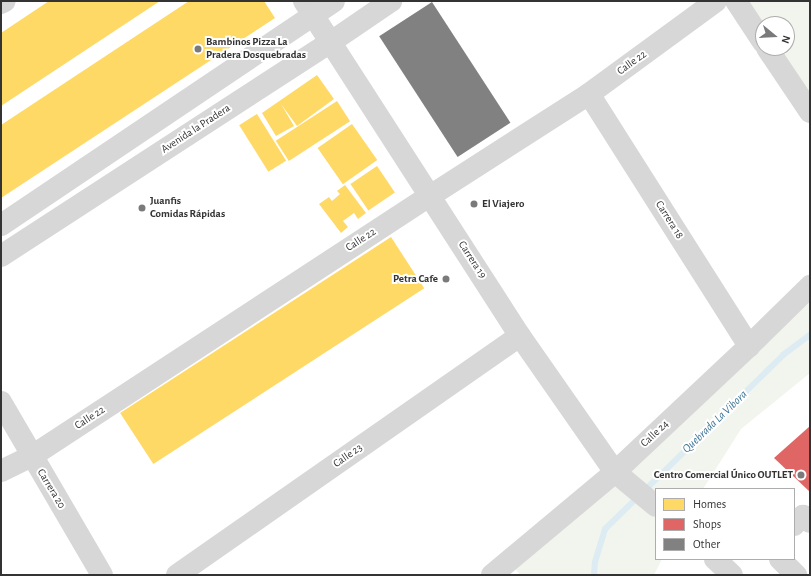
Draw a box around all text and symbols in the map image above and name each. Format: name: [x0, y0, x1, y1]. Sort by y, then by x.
north arrow: [755, 16, 795, 56]
text: N: [780, 34, 792, 45]
place label: Bambinos Pizza La Pradera Dosquebradas: [206, 36, 306, 62]
marker: Bambinos Pizza La Pradera Dosquebradas: [193, 44, 203, 54]
street label: Calle 22: [615, 48, 649, 78]
street label: Avenida la Pradera: [159, 102, 233, 156]
place label: Juanfis Comidas Rápidas: [150, 195, 225, 221]
place label: El Viajero: [482, 197, 524, 211]
marker: El Viajero: [469, 199, 479, 209]
street label: Carrera 18: [652, 199, 686, 241]
marker: Juanfis Comidas Rápidas: [137, 203, 147, 213]
street label: Calle 22: [344, 225, 378, 255]
street label: Carrera 19: [455, 239, 489, 281]
place label: Petra Cafe: [393, 272, 438, 286]
marker: Petra Cafe: [441, 274, 451, 284]
water label: Quebrada La Vibora: [680, 388, 750, 456]
street label: Calle 22: [73, 403, 107, 433]
street label: Calle 24: [638, 418, 672, 450]
street label: Calle 23: [331, 441, 365, 471]
street label: Carrera 20: [34, 467, 68, 511]
place label: Centro Comercial Único OUTLET: [654, 468, 793, 482]
marker: Centro Comercial Único OUTLET: [796, 470, 806, 480]
legend: [655, 488, 795, 560]
text: Homes: [693, 498, 726, 510]
text: Shops: [693, 518, 721, 530]
text: Other: [693, 538, 720, 550]

